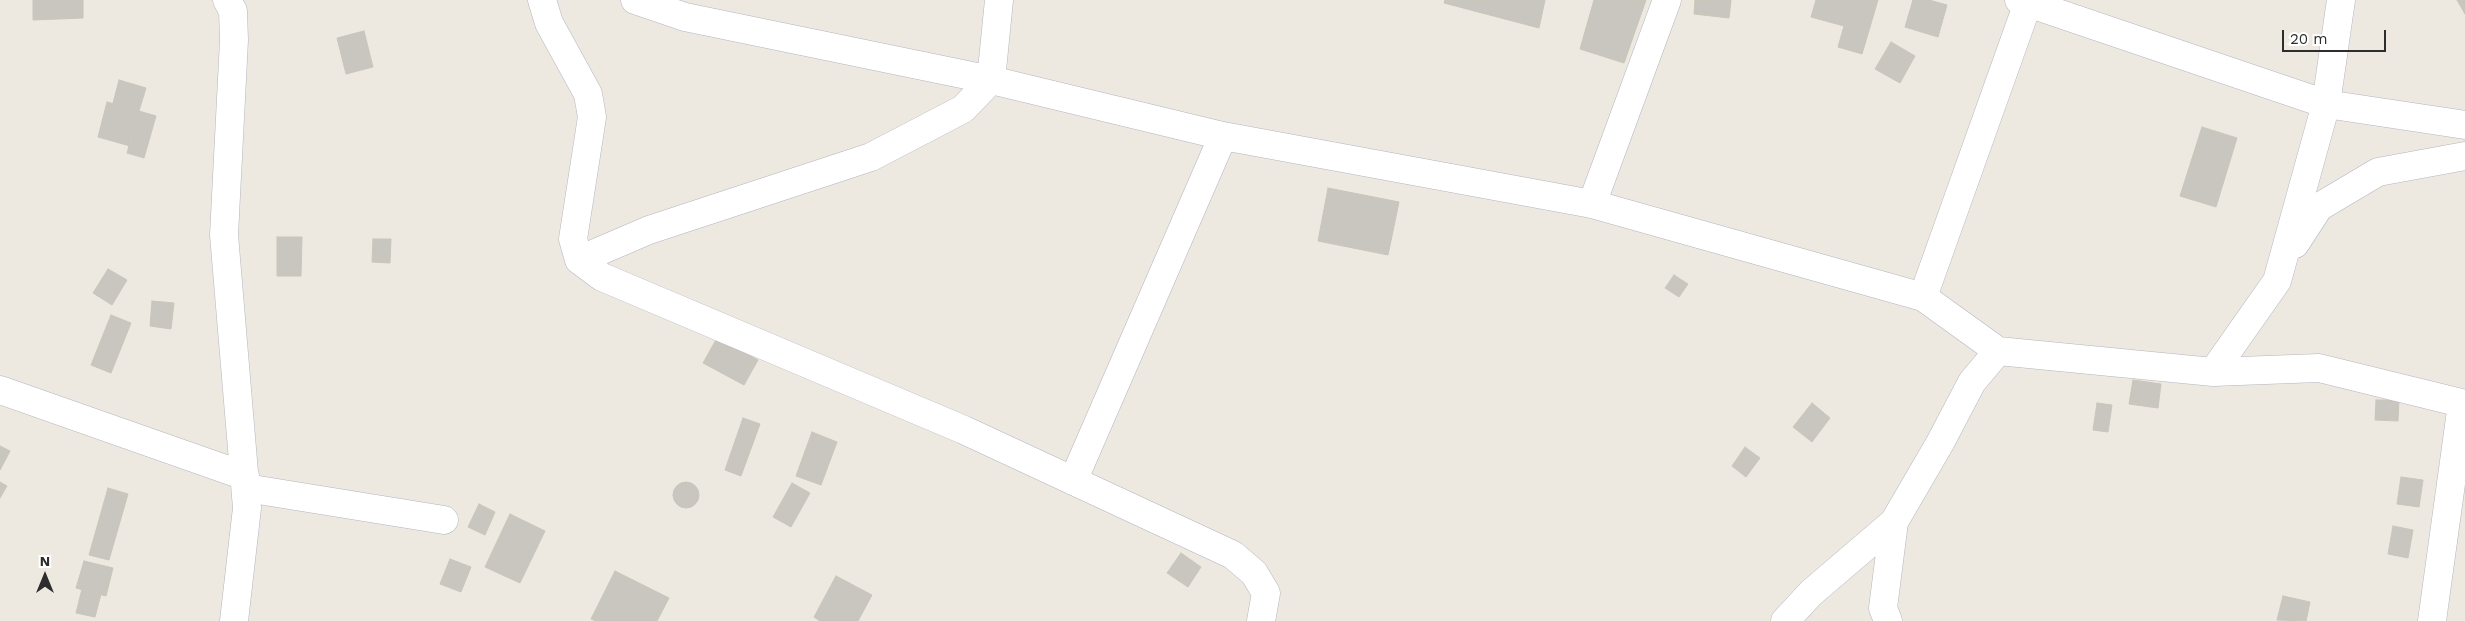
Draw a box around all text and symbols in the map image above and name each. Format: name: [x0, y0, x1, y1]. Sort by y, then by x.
scale bar: [2285, 20, 2389, 52]
text: 20 m: [2290, 30, 2328, 48]
north arrow: [20, 551, 70, 601]
text: N: [40, 553, 50, 569]

